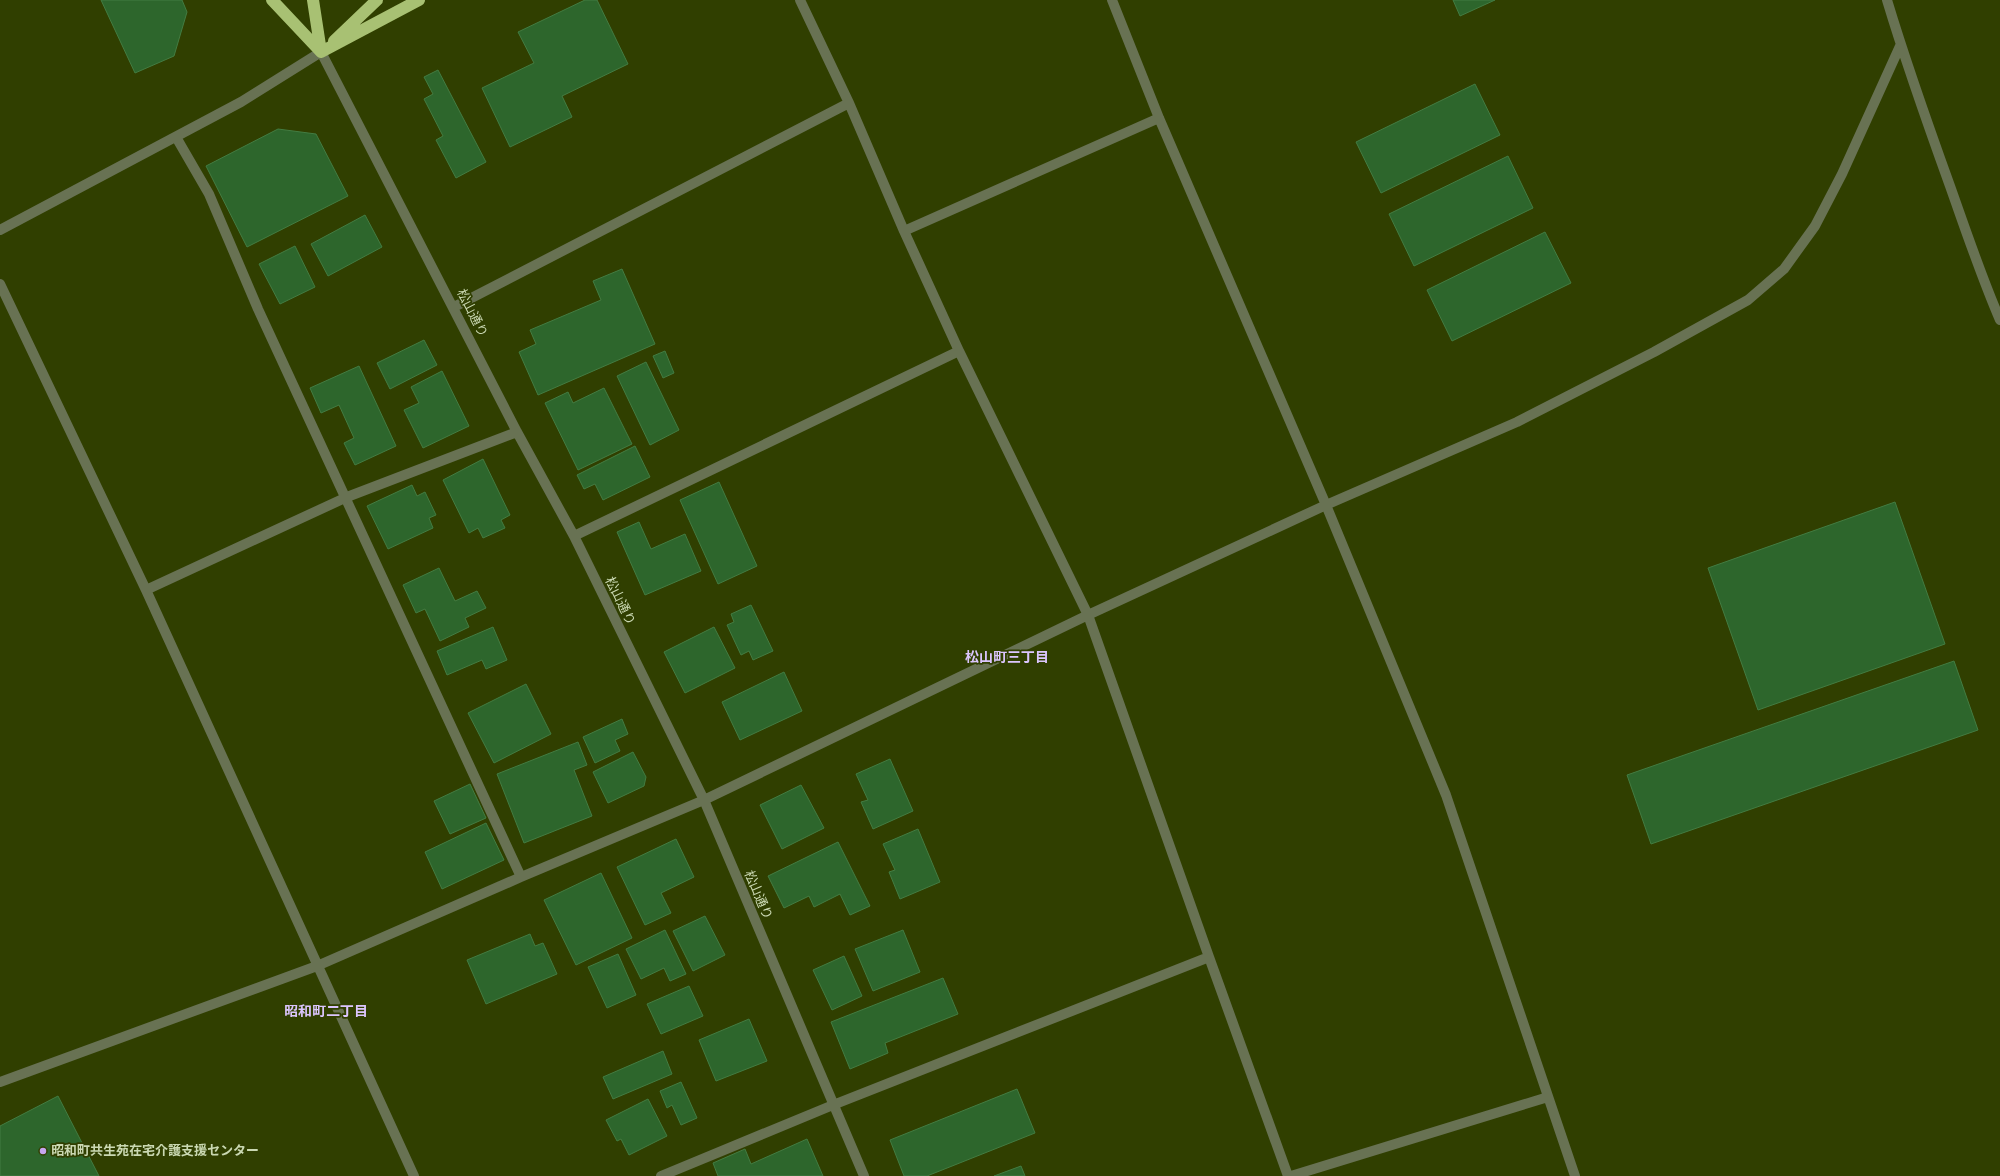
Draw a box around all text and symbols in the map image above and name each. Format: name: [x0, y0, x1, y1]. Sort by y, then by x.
street label: 松山通り: [451, 285, 493, 341]
street label: 松山通り: [600, 573, 640, 629]
district label: 松山町三丁目: [965, 647, 1049, 668]
street label: 松山通り: [739, 867, 777, 923]
district label: 昭和町二丁目: [284, 1001, 368, 1022]
place label: 昭和町共生苑在宅介護支援センター: [51, 1141, 259, 1161]
marker: 昭和町共生苑在宅介護支援センター: [38, 1146, 48, 1156]

